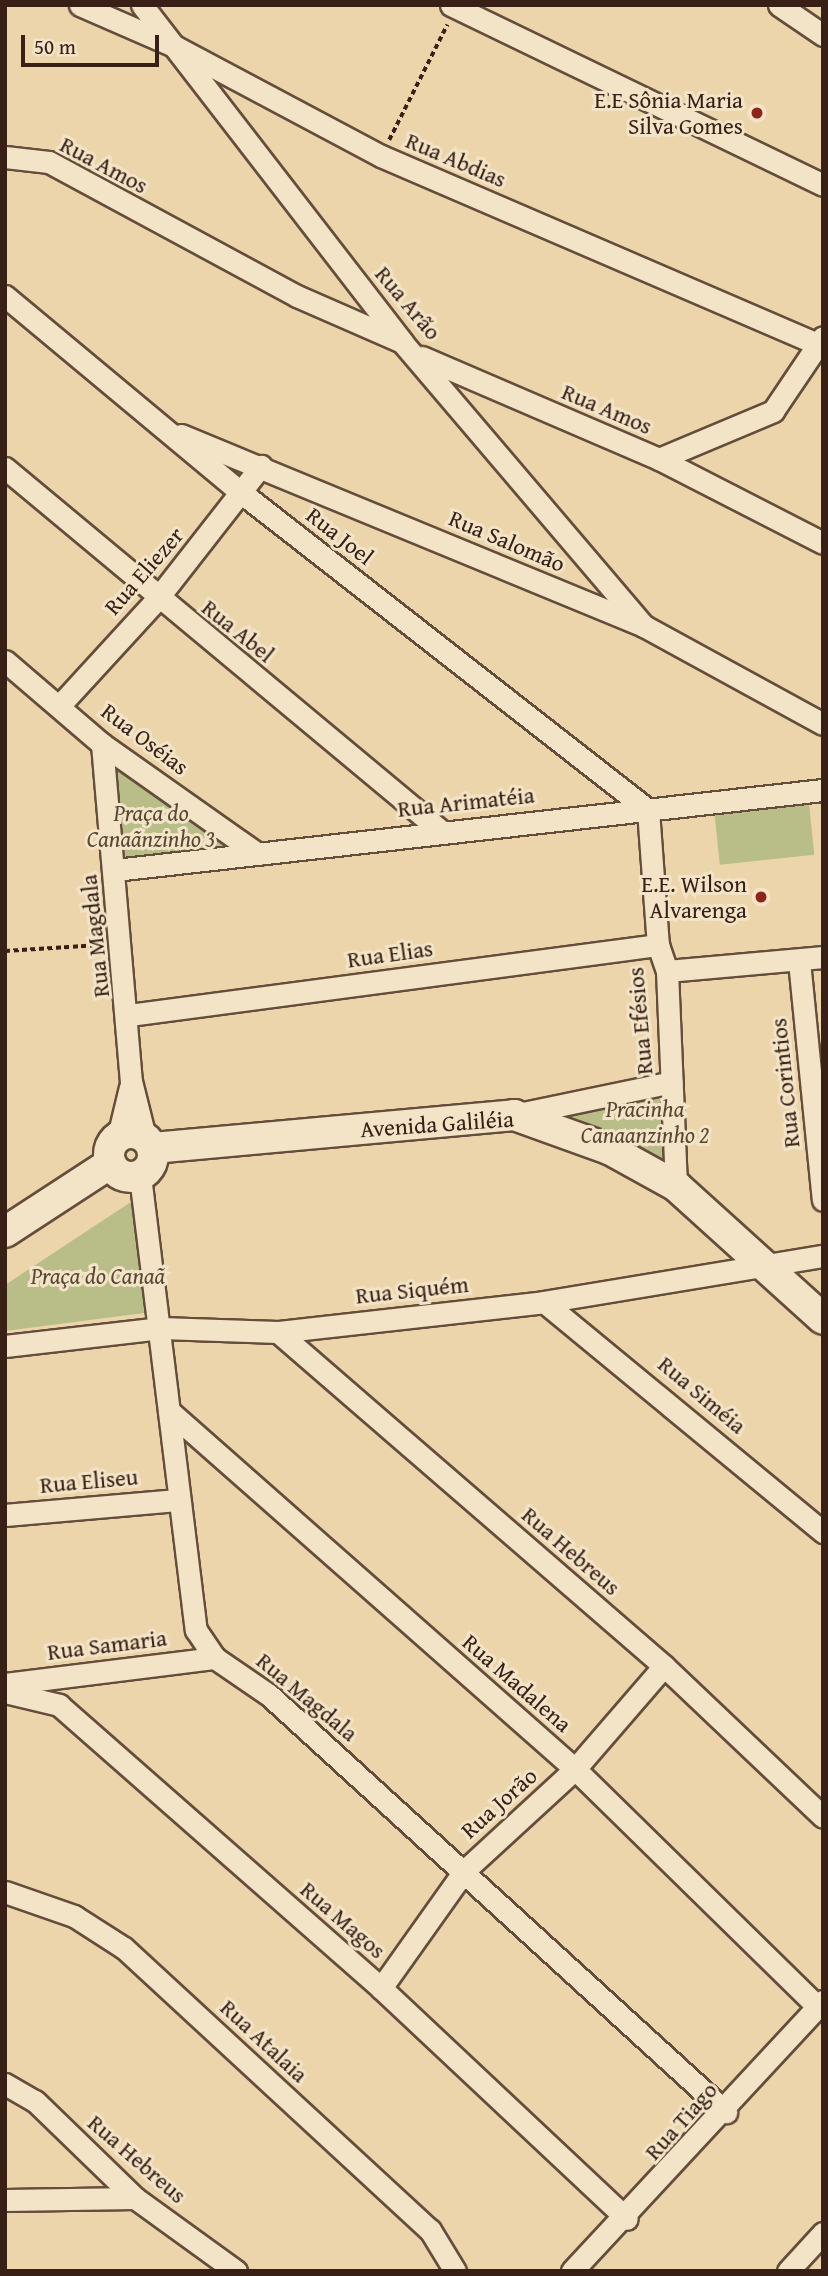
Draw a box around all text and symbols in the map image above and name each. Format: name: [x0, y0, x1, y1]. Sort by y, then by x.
scale bar: [24, 21, 163, 65]
text: 50 m: [34, 31, 76, 62]
place label: E.E Sônia Maria Silva Gomes: [594, 86, 743, 140]
marker: E.E Sônia Maria Silva Gomes: [749, 105, 765, 121]
street label: Rua Abdias: [402, 127, 510, 193]
street label: Rua Amos: [55, 130, 153, 200]
street label: Rua Arão: [369, 261, 447, 345]
street label: Rua Amos: [558, 378, 656, 440]
street label: Rua Joel: [301, 501, 379, 571]
street label: Rua Salomão: [445, 504, 569, 578]
street label: Rua Eliezer: [98, 521, 190, 621]
street label: Rua Abel: [196, 594, 280, 668]
street label: Rua Oséias: [96, 697, 194, 781]
street label: Rua Arimatéia: [396, 781, 536, 823]
park label: Praça do Canaãnzinho 3: [87, 799, 215, 853]
place label: E.E. Wilson Alvarenga: [641, 870, 747, 924]
street label: Rua Magdala: [75, 873, 115, 999]
marker: E.E. Wilson Alvarenga: [753, 889, 769, 905]
street label: Rua Elias: [345, 934, 435, 974]
street label: Rua Efésios: [622, 966, 658, 1076]
street label: Rua Corintios: [764, 1017, 806, 1149]
park label: Pracinha Canaanzinho 2: [581, 1095, 709, 1149]
street label: Avenida Galiléia: [359, 1105, 515, 1143]
park label: Praça do Canaã: [31, 1262, 165, 1290]
street label: Rua Siquém: [354, 1270, 470, 1310]
street label: Rua Siméia: [652, 1350, 752, 1440]
street label: Rua Eliseu: [39, 1463, 139, 1499]
street label: Rua Hebreus: [516, 1501, 626, 1601]
street label: Rua Samaria: [46, 1624, 168, 1666]
street label: Rua Madalena: [457, 1628, 577, 1738]
street label: Rua Magdala: [251, 1647, 363, 1747]
street label: Rua Jorão: [455, 1762, 543, 1844]
street label: Rua Magos: [295, 1876, 391, 1964]
street label: Rua Atalaia: [215, 1994, 313, 2088]
street label: Rua Tiago: [639, 2076, 723, 2166]
street label: Rua Hebreus: [82, 2109, 192, 2209]

